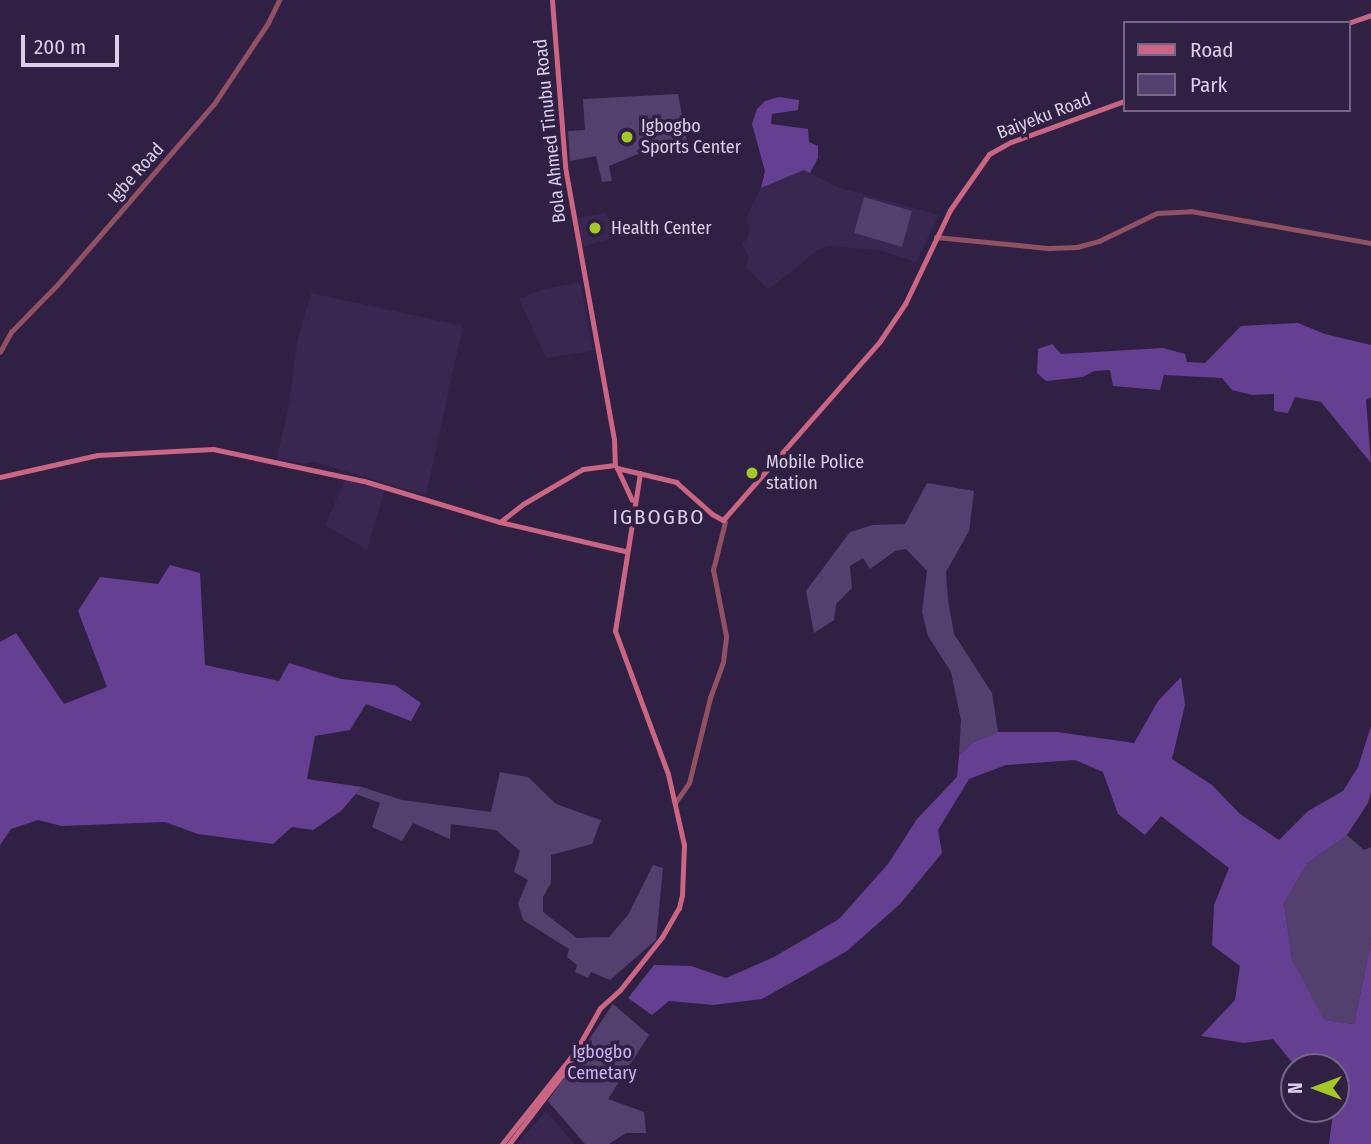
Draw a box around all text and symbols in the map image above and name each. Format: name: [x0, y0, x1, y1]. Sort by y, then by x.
scale bar: [24, 21, 122, 65]
legend: [1122, 21, 1350, 112]
text: 200 m: [34, 34, 86, 60]
text: Road: [1190, 37, 1234, 63]
street label: Bola Ahmed Tinubu Road: [530, 38, 570, 224]
text: Park: [1190, 72, 1227, 98]
street label: Baiyeku Road: [994, 88, 1094, 144]
place label: Igbogbo Sports Center: [641, 116, 741, 158]
marker: Igbogbo Sports Center: [619, 129, 635, 145]
street label: Igbe Road: [103, 139, 169, 207]
place label: Health Center: [611, 217, 712, 239]
marker: Health Center: [585, 218, 605, 238]
place label: Mobile Police station: [766, 452, 864, 494]
marker: Mobile Police station: [744, 465, 760, 481]
district label: IGBOGBO: [613, 504, 705, 530]
park label: Igbogbo Cemetary: [567, 1042, 637, 1084]
north arrow: [1280, 1053, 1350, 1123]
text: N: [1284, 1082, 1307, 1094]

